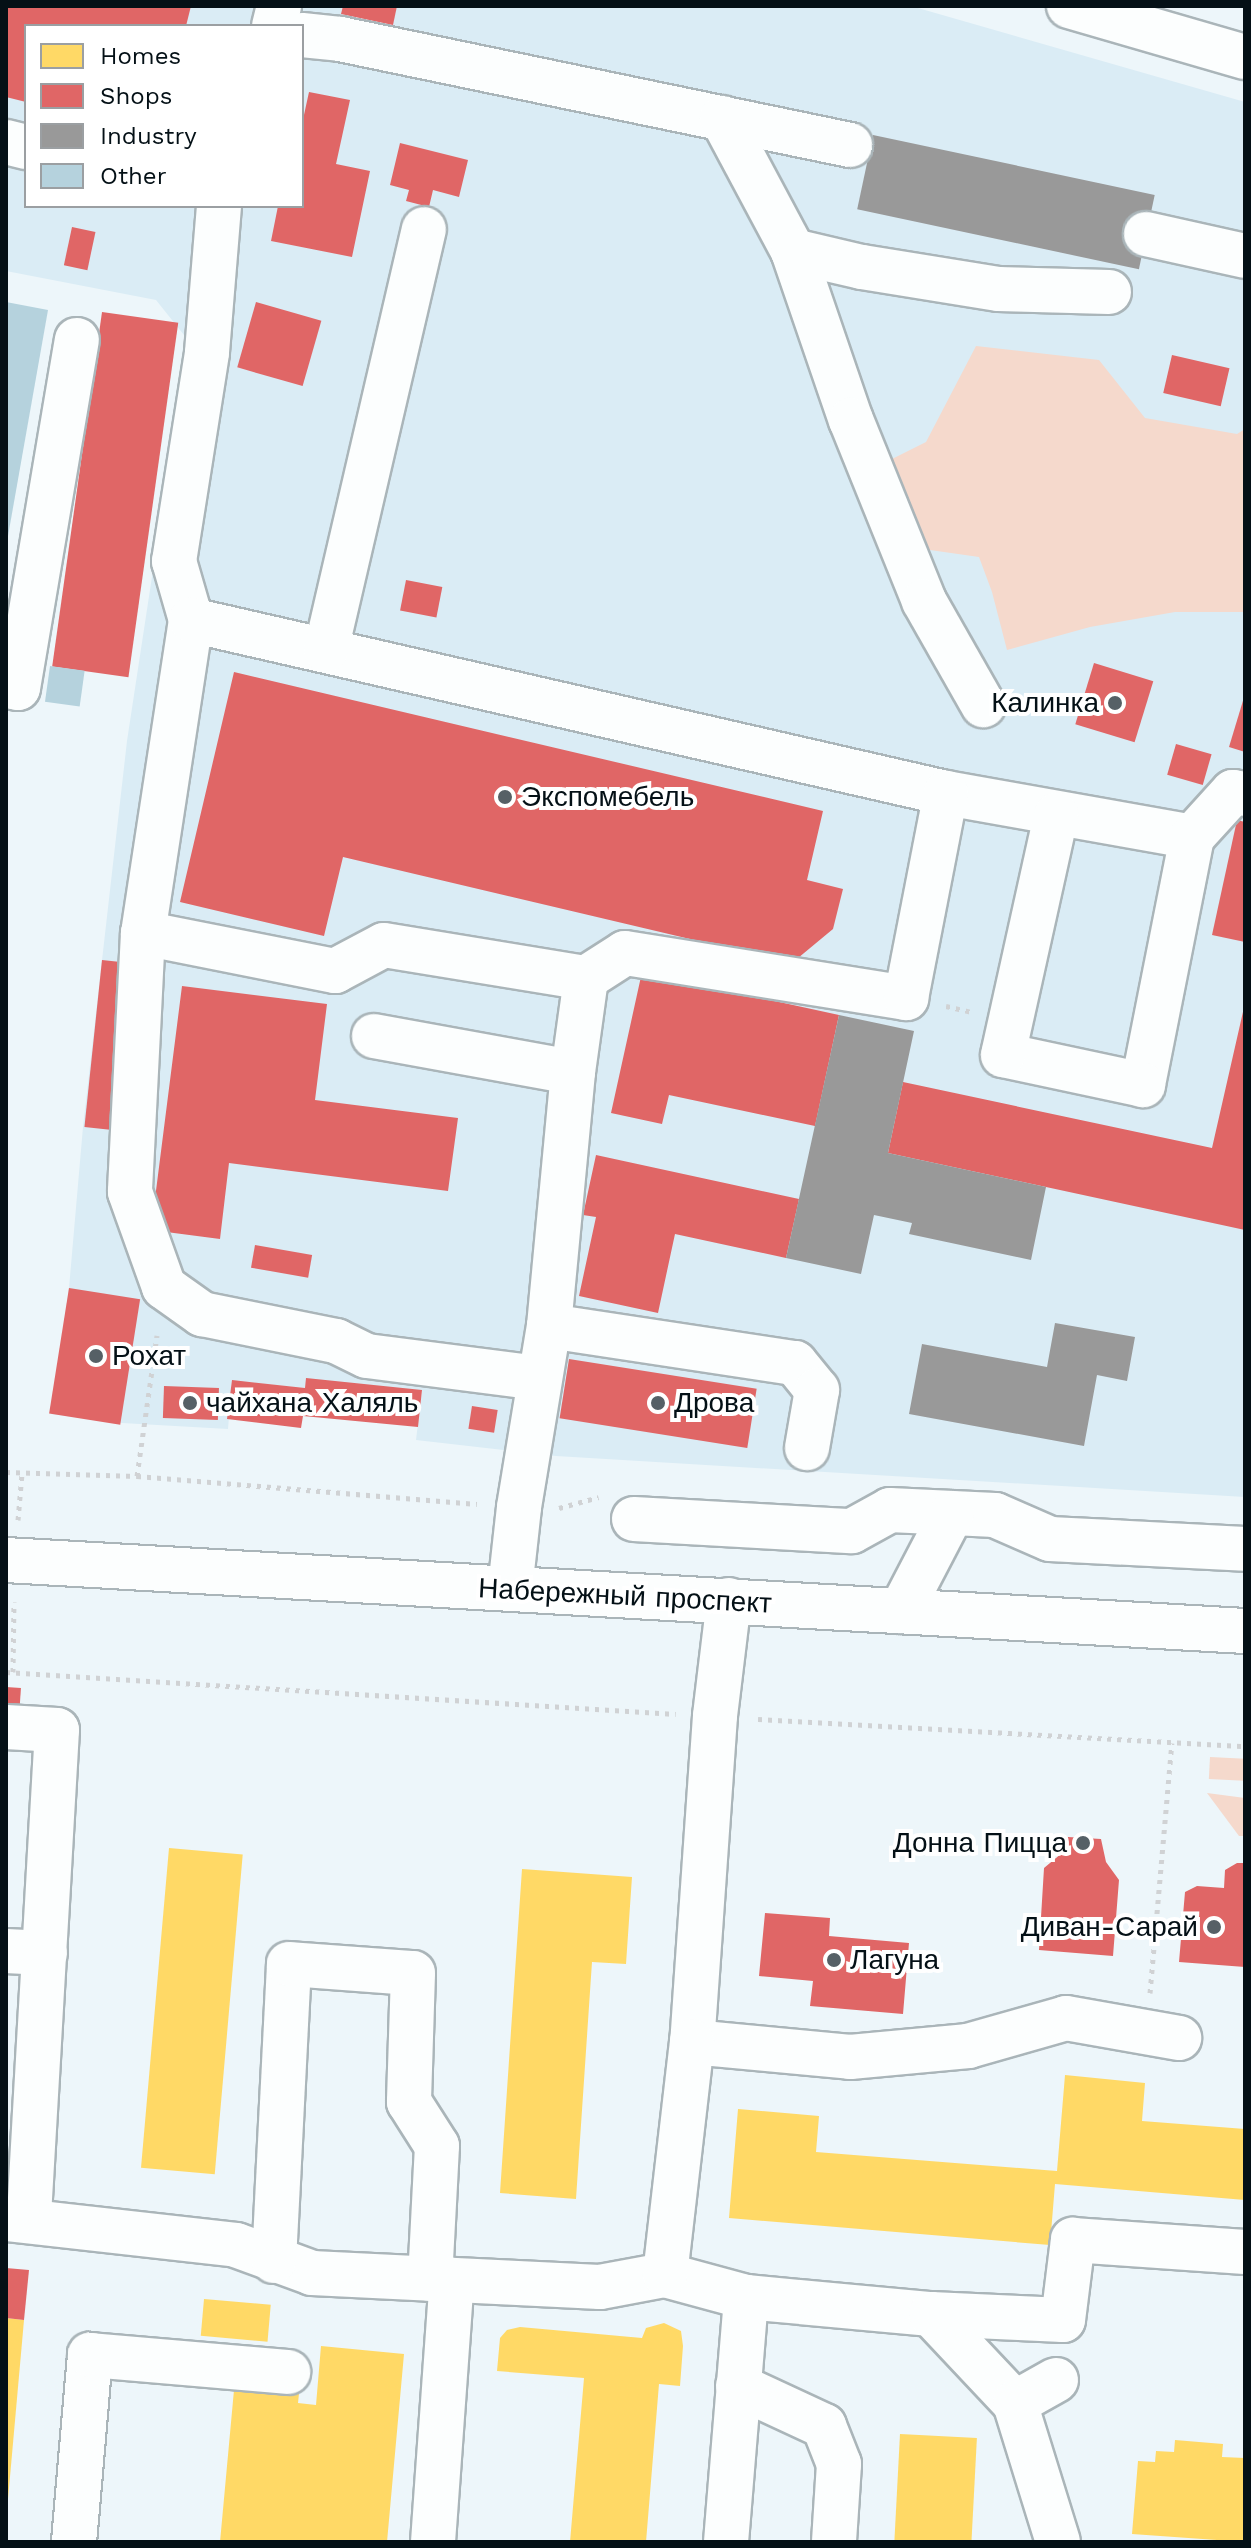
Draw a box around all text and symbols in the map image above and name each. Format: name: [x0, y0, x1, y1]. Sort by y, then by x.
legend: [24, 24, 304, 208]
text: Homes: [100, 42, 181, 70]
text: Shops: [100, 82, 172, 110]
text: Industry: [100, 122, 197, 150]
text: Other: [100, 162, 167, 190]
place label: Калинка: [991, 686, 1099, 720]
marker: Калинка: [1106, 694, 1124, 712]
place label: Экспомебель: [521, 780, 694, 814]
marker: Экспомебель: [496, 788, 514, 806]
place label: Рохат: [112, 1339, 186, 1373]
marker: Рохат: [87, 1347, 105, 1365]
place label: чайхана Халяль: [206, 1386, 418, 1420]
place label: Дрова: [674, 1386, 754, 1420]
marker: чайхана Халяль: [181, 1394, 199, 1412]
marker: Дрова: [649, 1394, 667, 1412]
street label: Набережный проспект: [477, 1572, 773, 1620]
place label: Донна Пицца: [893, 1826, 1067, 1860]
marker: Донна Пицца: [1074, 1834, 1092, 1852]
place label: Диван-Сарай: [1021, 1910, 1198, 1944]
marker: Диван-Сарай: [1205, 1918, 1223, 1936]
place label: Лагуна: [850, 1943, 939, 1977]
marker: Лагуна: [825, 1951, 843, 1969]

